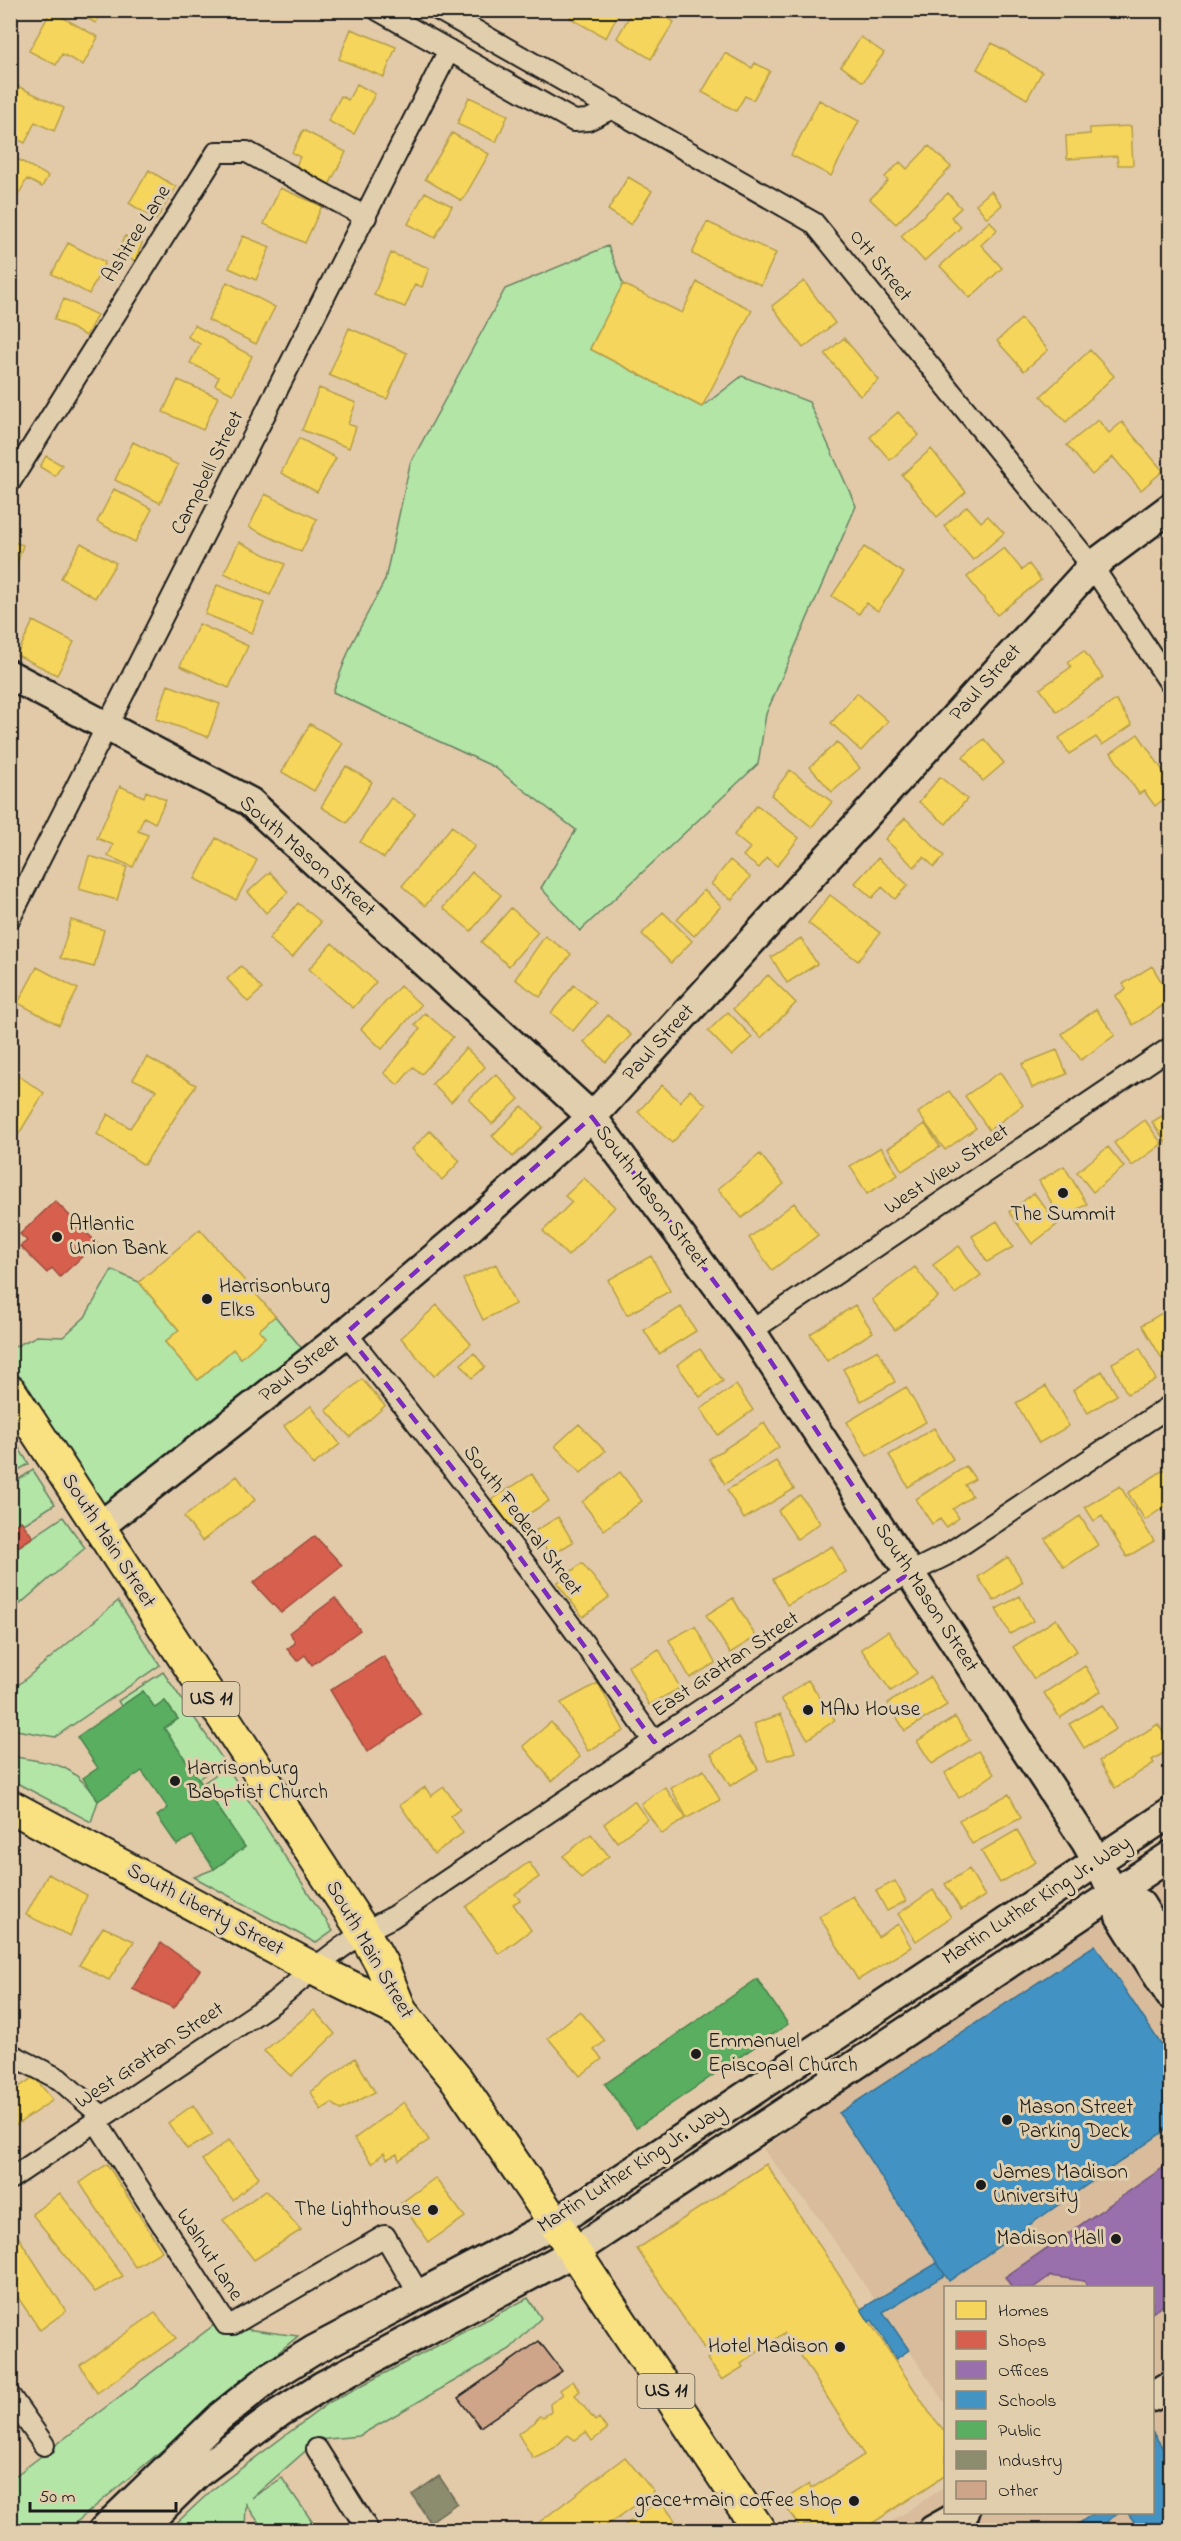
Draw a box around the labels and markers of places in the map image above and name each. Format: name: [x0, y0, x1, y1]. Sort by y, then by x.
marker: The Summit: [1056, 1186, 1070, 1200]
place label: The Summit: [1010, 1200, 1116, 1230]
place label: Atlantic Union Bank: [69, 1210, 169, 1264]
marker: Atlantic Union Bank: [50, 1230, 64, 1244]
place label: Harrisonburg Elks: [219, 1272, 330, 1326]
marker: Harrisonburg Elks: [200, 1292, 214, 1306]
place label: MAN House: [820, 1695, 921, 1725]
marker: MAN House: [801, 1703, 815, 1717]
place label: Harrisonburg Babptist Church: [186, 1754, 328, 1808]
marker: Harrisonburg Babptist Church: [168, 1774, 182, 1788]
place label: Emmanuel Episcopal Church: [708, 2027, 858, 2081]
marker: Emmanuel Episcopal Church: [689, 2047, 703, 2061]
place label: Mason Street Parking Deck: [1019, 2093, 1133, 2149]
marker: Mason Street Parking Deck: [1000, 2113, 1014, 2127]
place label: James Madison University: [993, 2158, 1128, 2214]
marker: James Madison University: [974, 2178, 988, 2192]
place label: The Lighthouse: [294, 2195, 422, 2227]
marker: The Lighthouse: [426, 2203, 440, 2217]
place label: Madison Hall: [997, 2224, 1104, 2254]
marker: Madison Hall: [1109, 2232, 1123, 2246]
place label: Hotel Madison: [708, 2332, 828, 2362]
marker: Hotel Madison: [833, 2340, 847, 2354]
place label: grace+main coffee shop: [634, 2486, 842, 2518]
marker: grace+main coffee shop: [847, 2494, 861, 2508]

